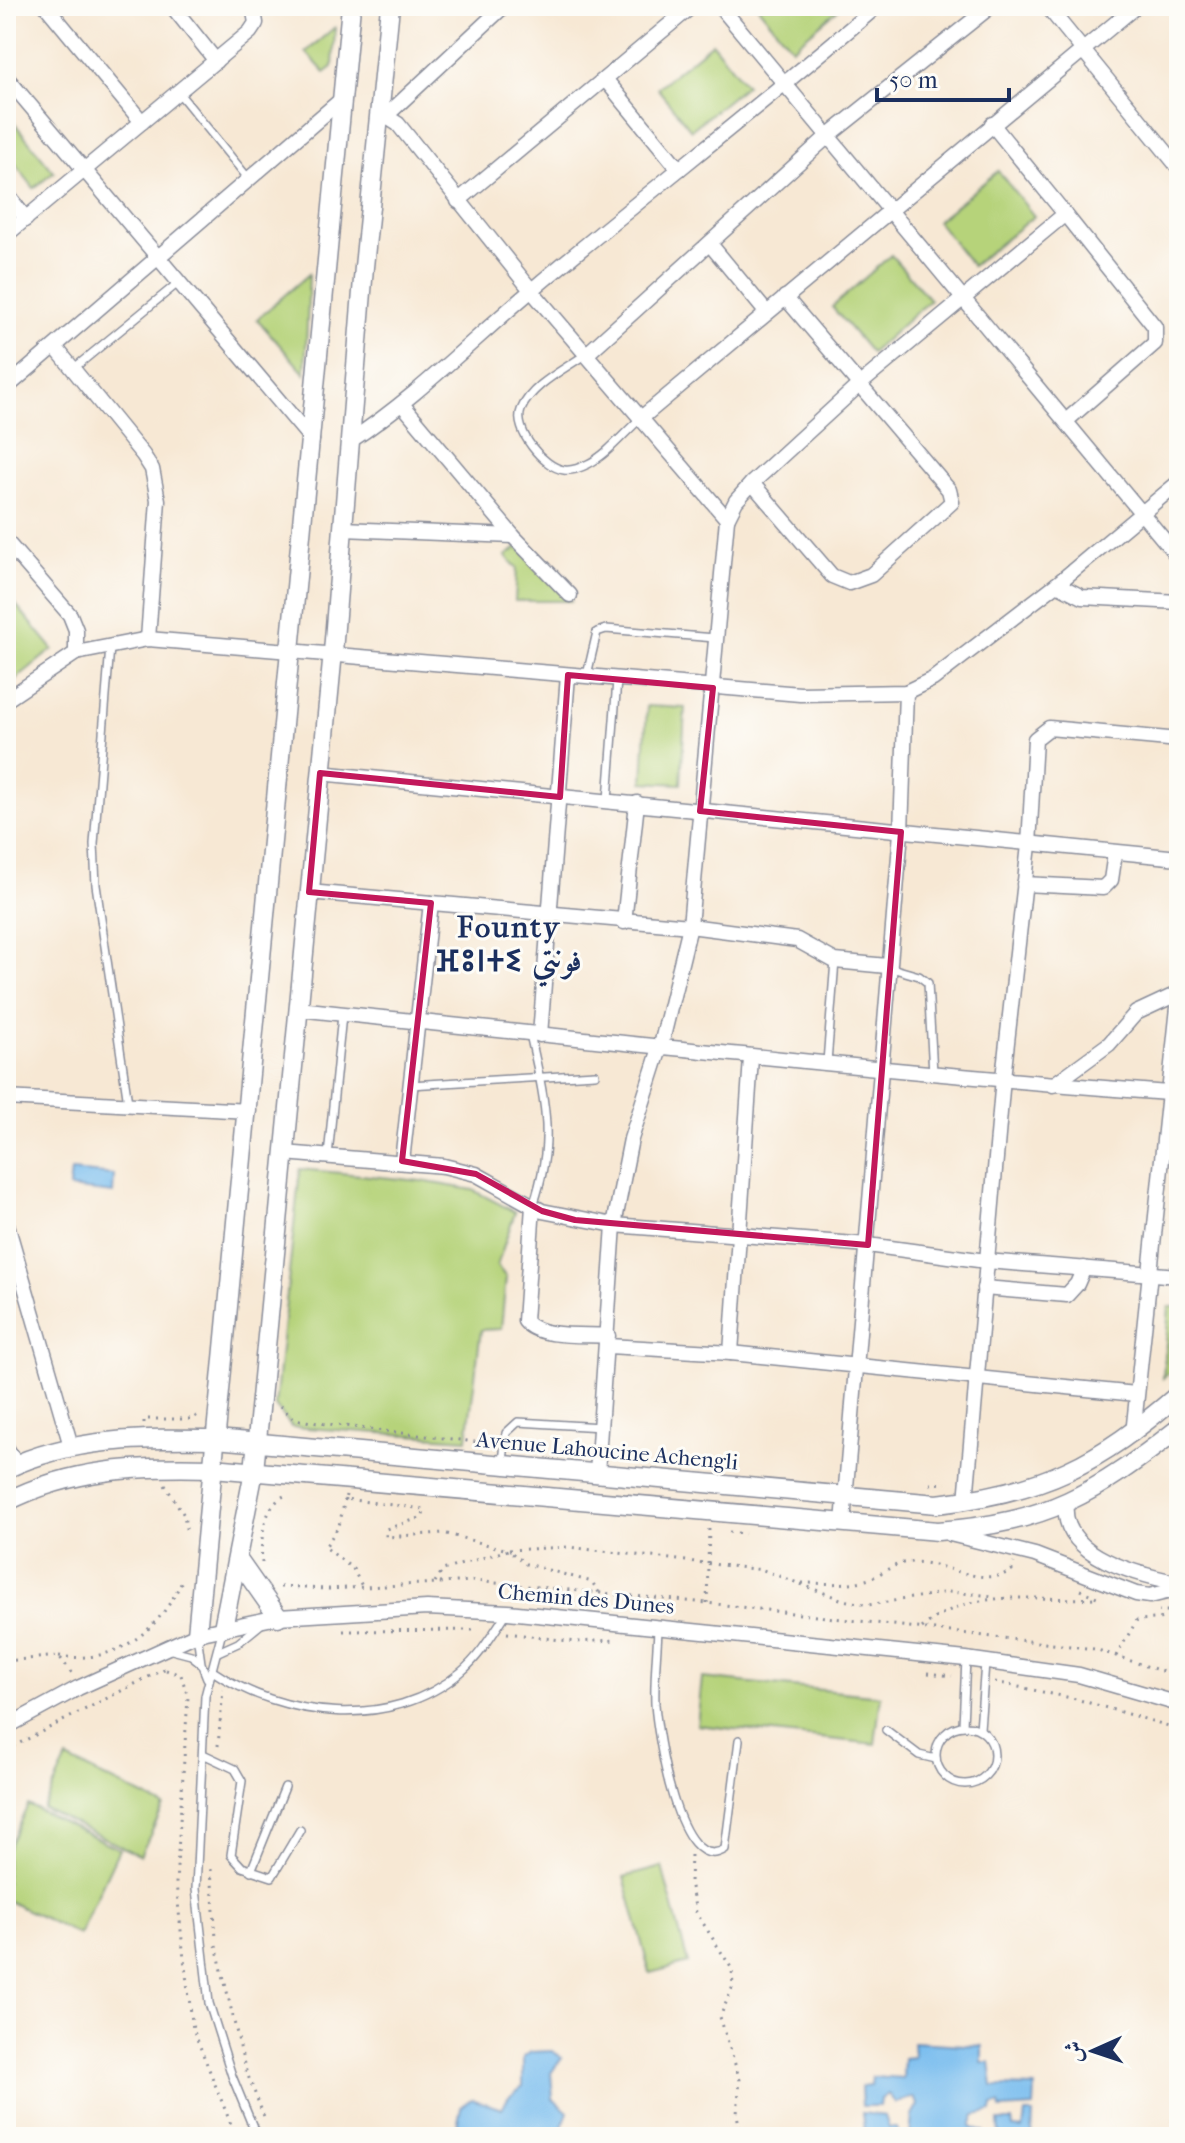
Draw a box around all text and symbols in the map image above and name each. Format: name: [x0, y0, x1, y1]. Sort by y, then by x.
scale bar: [877, 52, 1009, 102]
text: 50 m: [889, 66, 938, 94]
district label: Founty ⴼⵓⵏⵜⵉ فونتي: [436, 910, 582, 987]
street label: Avenue Lahoucine Achengli: [474, 1426, 740, 1475]
street label: Chemin des Dunes: [497, 1578, 675, 1620]
north arrow: [1053, 2011, 1133, 2091]
text: ش: [1060, 2040, 1088, 2064]

